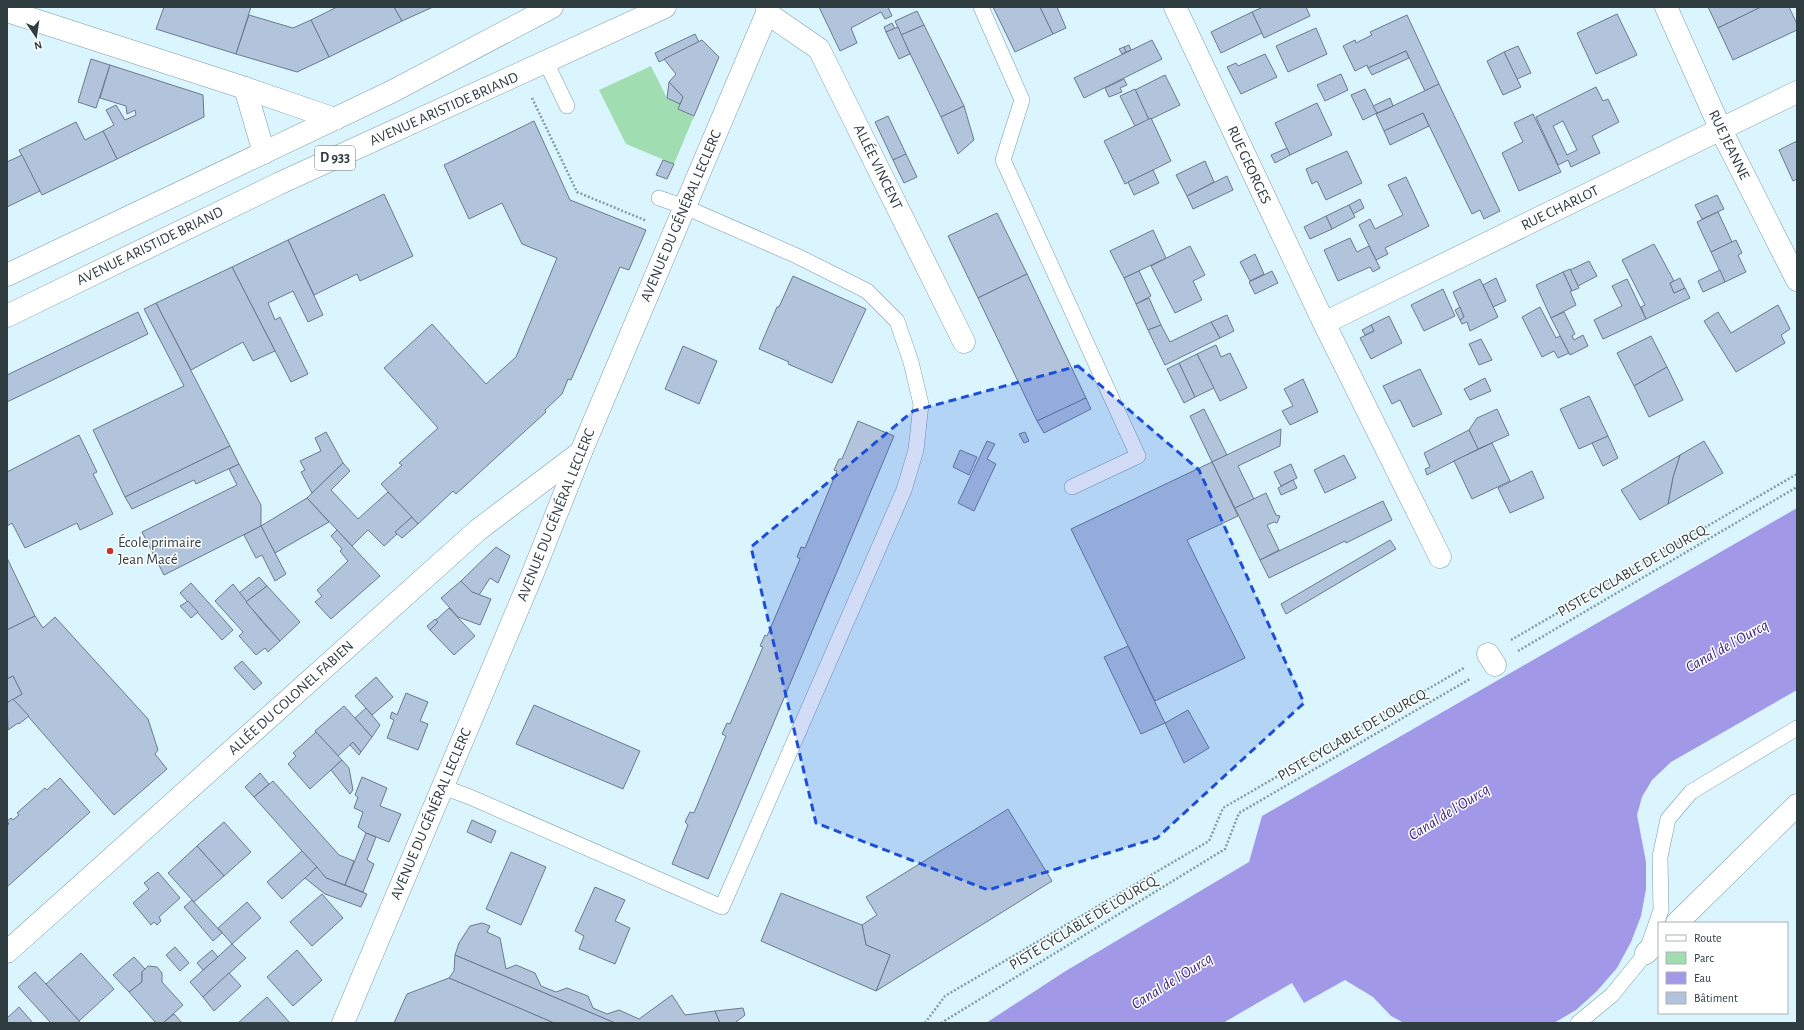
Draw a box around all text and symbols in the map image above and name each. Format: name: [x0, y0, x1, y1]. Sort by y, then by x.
north arrow: [16, 16, 56, 56]
text: N: [33, 39, 43, 51]
street label: AVENUE ARISTIDE BRIAND: [367, 69, 521, 149]
street label: RUE JEANNE: [1706, 108, 1752, 182]
street label: ALLÉE VINCENT: [851, 121, 907, 213]
street label: RUE GEORGES: [1224, 124, 1274, 206]
street label: AVENUE DU GÉNÉRAL LECLERC: [636, 127, 724, 304]
road number: D 933: [315, 146, 355, 170]
street label: RUE CHARLOT: [1519, 183, 1602, 233]
street label: AVENUE ARISTIDE BRIAND: [74, 204, 226, 288]
street label: AVENUE DU GÉNÉRAL LECLERC: [513, 426, 598, 603]
street label: PISTE CYCLABLE DE L'OURCQ: [1555, 522, 1710, 620]
place label: École primaire Jean Macé: [118, 533, 201, 567]
marker: École primaire Jean Macé: [105, 546, 115, 556]
water label: Canal de l'Ourcq: [1683, 617, 1772, 676]
street label: ALLÉE DU COLONEL FABIEN: [224, 636, 356, 758]
street label: PISTE CYCLABLE DE L'OURCQ: [1275, 686, 1430, 784]
street label: AVENUE DU GÉNÉRAL LECLERC: [386, 725, 474, 902]
water label: Canal de l'Ourcq: [1406, 781, 1493, 844]
street label: PISTE CYCLABLE DE L'OURCQ: [1007, 872, 1160, 973]
legend: [1658, 922, 1788, 1014]
text: Route: [1694, 932, 1721, 944]
water label: Canal de l'Ourcq: [1129, 950, 1216, 1013]
text: Parc: [1694, 952, 1714, 964]
text: Eau: [1694, 972, 1711, 984]
text: Bâtiment: [1694, 992, 1738, 1004]

